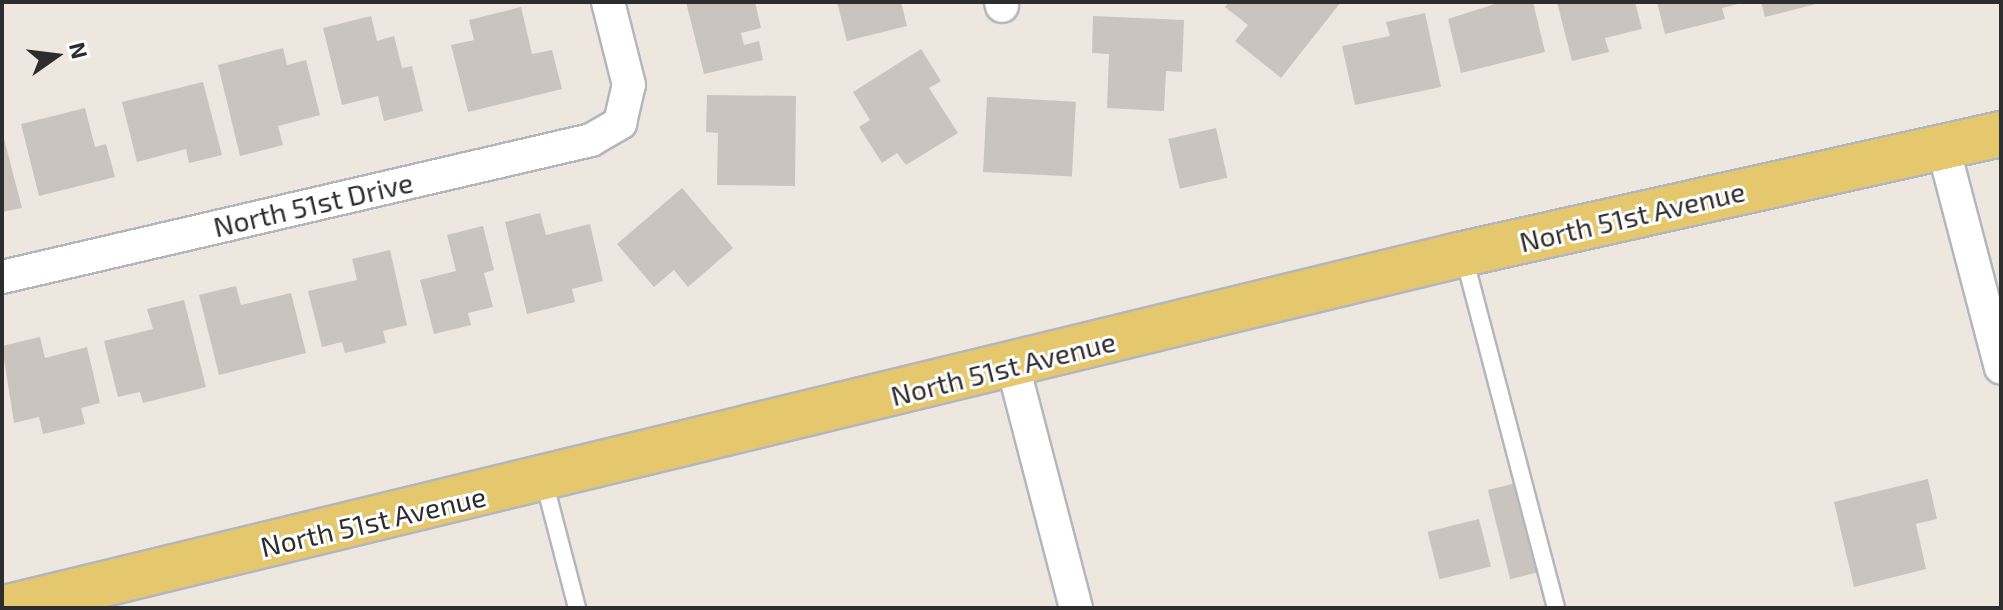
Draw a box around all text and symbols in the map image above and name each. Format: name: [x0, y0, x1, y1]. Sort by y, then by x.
north arrow: [16, 16, 96, 96]
text: N: [65, 39, 94, 61]
street label: North 51st Drive: [210, 165, 416, 243]
street label: North 51st Avenue: [1516, 174, 1748, 258]
street label: North 51st Avenue: [887, 324, 1119, 412]
street label: North 51st Avenue: [257, 479, 489, 563]

